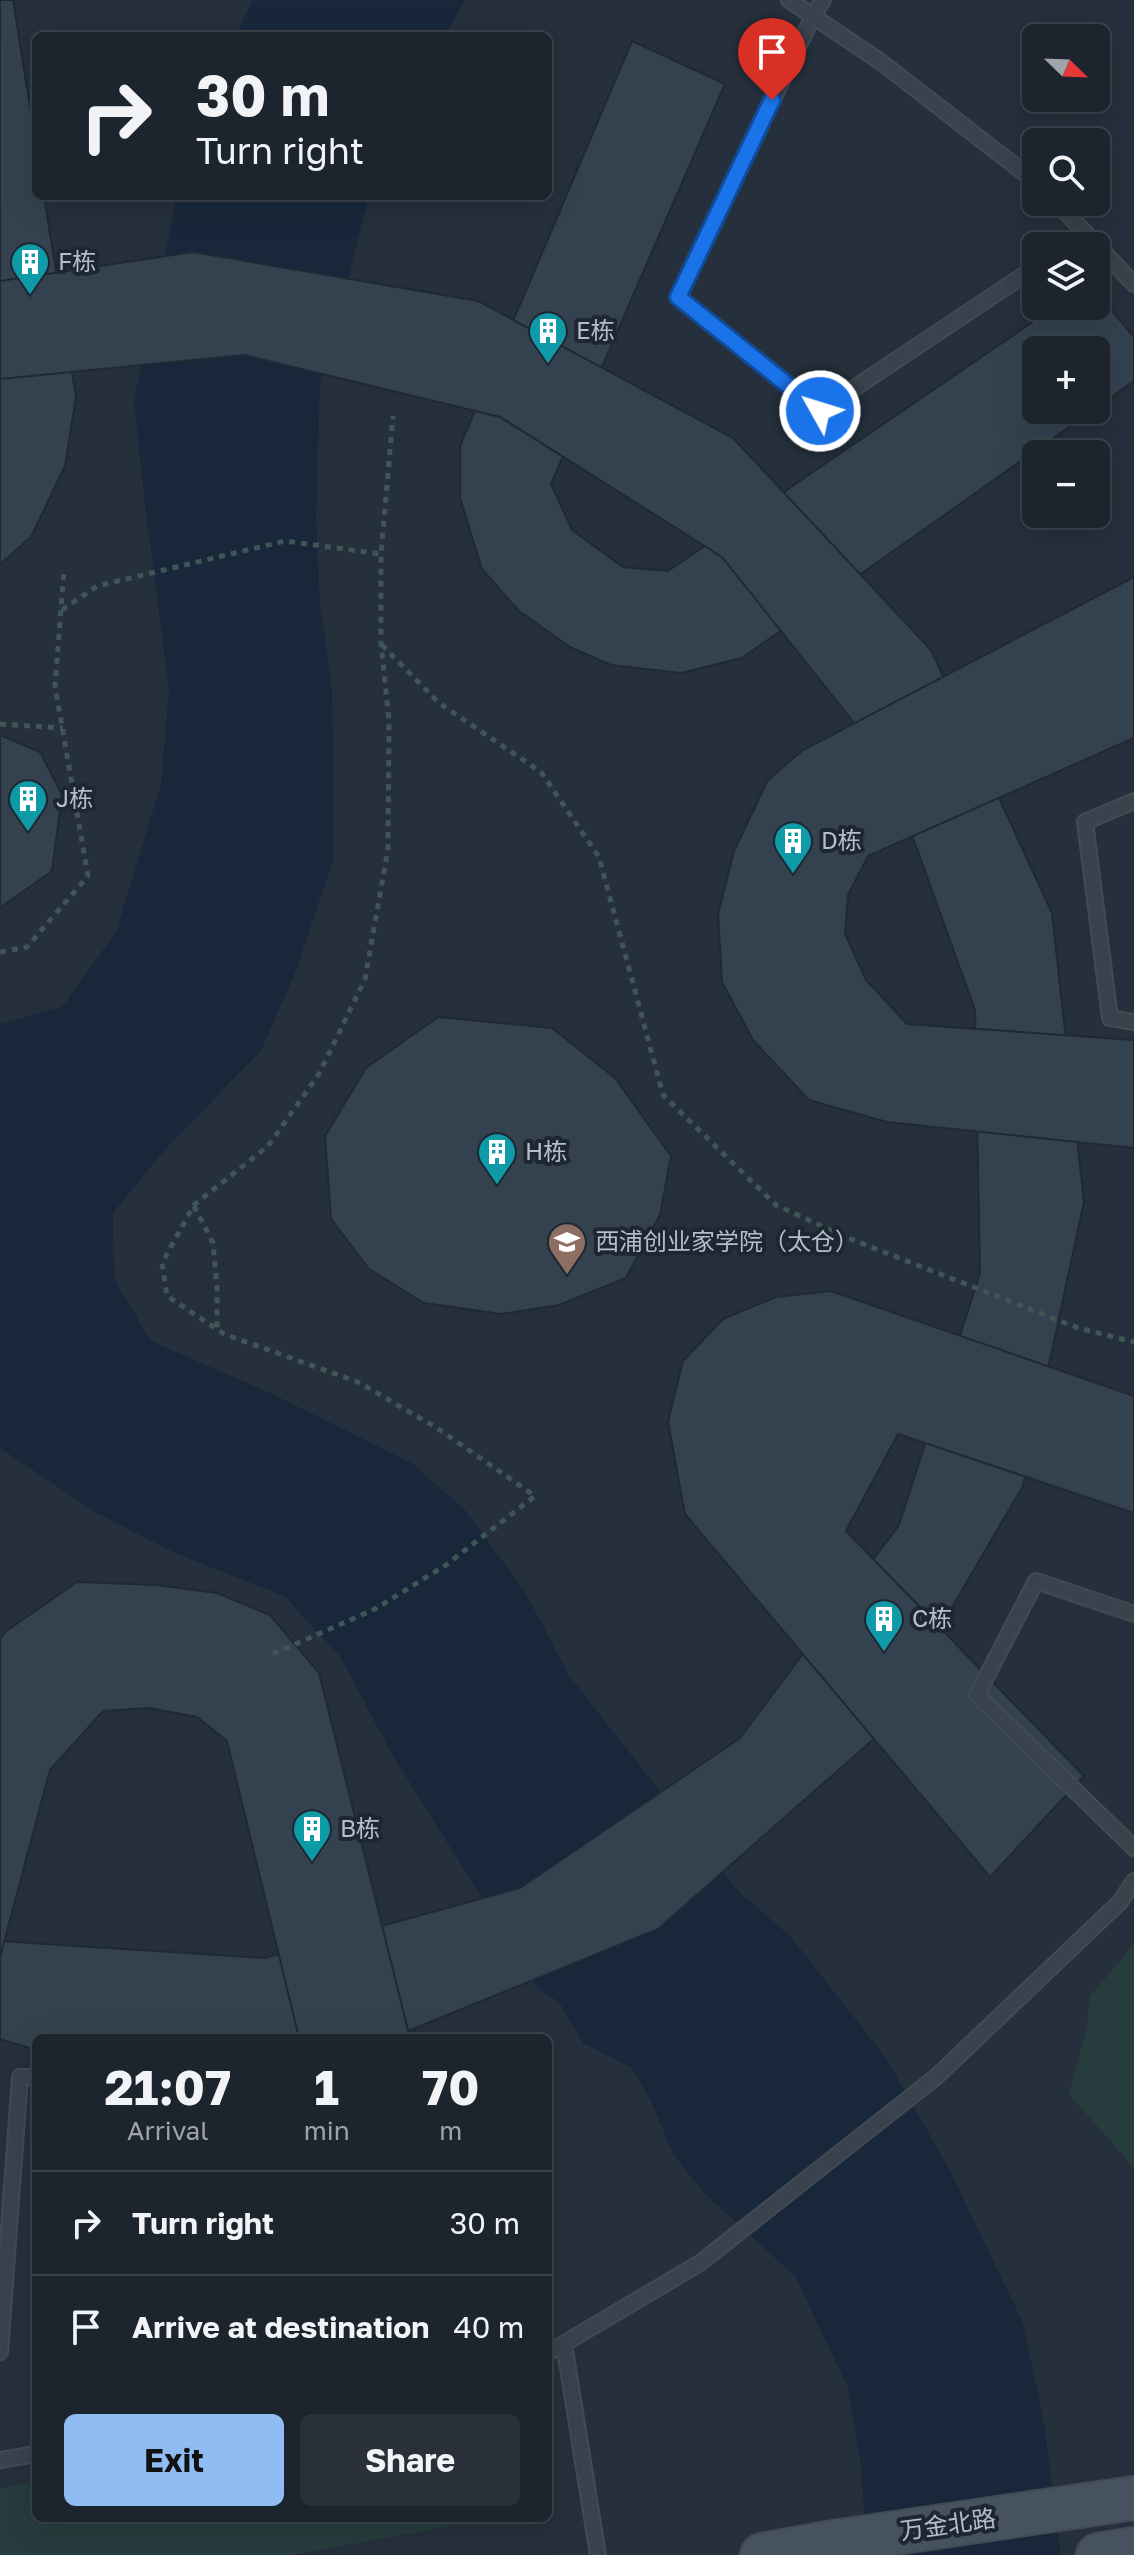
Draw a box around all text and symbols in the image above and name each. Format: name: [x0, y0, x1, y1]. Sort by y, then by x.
pin: [738, 18, 806, 100]
north arrow: [1022, 24, 1110, 112]
map controls: [1022, 24, 1110, 528]
icon: arrive: [750, 30, 794, 74]
text: 30 m: [196, 61, 330, 128]
icon: right: [64, 64, 168, 168]
button: search: [1022, 128, 1110, 216]
text: Turn right: [196, 129, 364, 172]
button: layers: [1022, 232, 1110, 320]
building icon: F栋: [9, 241, 51, 296]
place label: F栋: [58, 246, 96, 275]
building icon: E栋: [527, 310, 569, 365]
place label: E栋: [576, 315, 615, 344]
button: +: [1022, 336, 1110, 424]
position arrow: [778, 369, 862, 453]
button: −: [1022, 440, 1110, 528]
building icon: J栋: [7, 778, 49, 833]
place label: J栋: [56, 783, 93, 812]
building icon: D栋: [772, 820, 814, 875]
place label: D栋: [821, 825, 862, 854]
building icon: H栋: [476, 1131, 518, 1186]
place label: H栋: [525, 1136, 567, 1165]
school or university icon: 西浦创业家学院（太仓）: [546, 1221, 588, 1276]
place label: 西浦创业家学院（太仓）: [595, 1226, 859, 1255]
building icon: C栋: [863, 1598, 905, 1653]
place label: C栋: [912, 1603, 952, 1632]
building icon: B栋: [291, 1808, 333, 1863]
place label: B栋: [340, 1813, 380, 1842]
text: 21:07: [104, 2058, 231, 2116]
text: 1: [314, 2058, 339, 2116]
text: 70: [422, 2058, 479, 2116]
text: Arrival: [127, 2115, 209, 2146]
text: min: [304, 2115, 350, 2146]
text: m: [439, 2115, 462, 2146]
icon: right: [64, 2201, 108, 2245]
text: Turn right: [132, 2205, 274, 2241]
text: 30 m: [450, 2205, 520, 2241]
icon: arrive: [64, 2305, 108, 2349]
text: Arrive at destination: [132, 2309, 429, 2345]
text: 40 m: [453, 2309, 524, 2345]
button: Exit: [64, 2414, 284, 2506]
button: Share: [300, 2414, 520, 2506]
street label: 万金北路: [898, 2502, 997, 2545]

